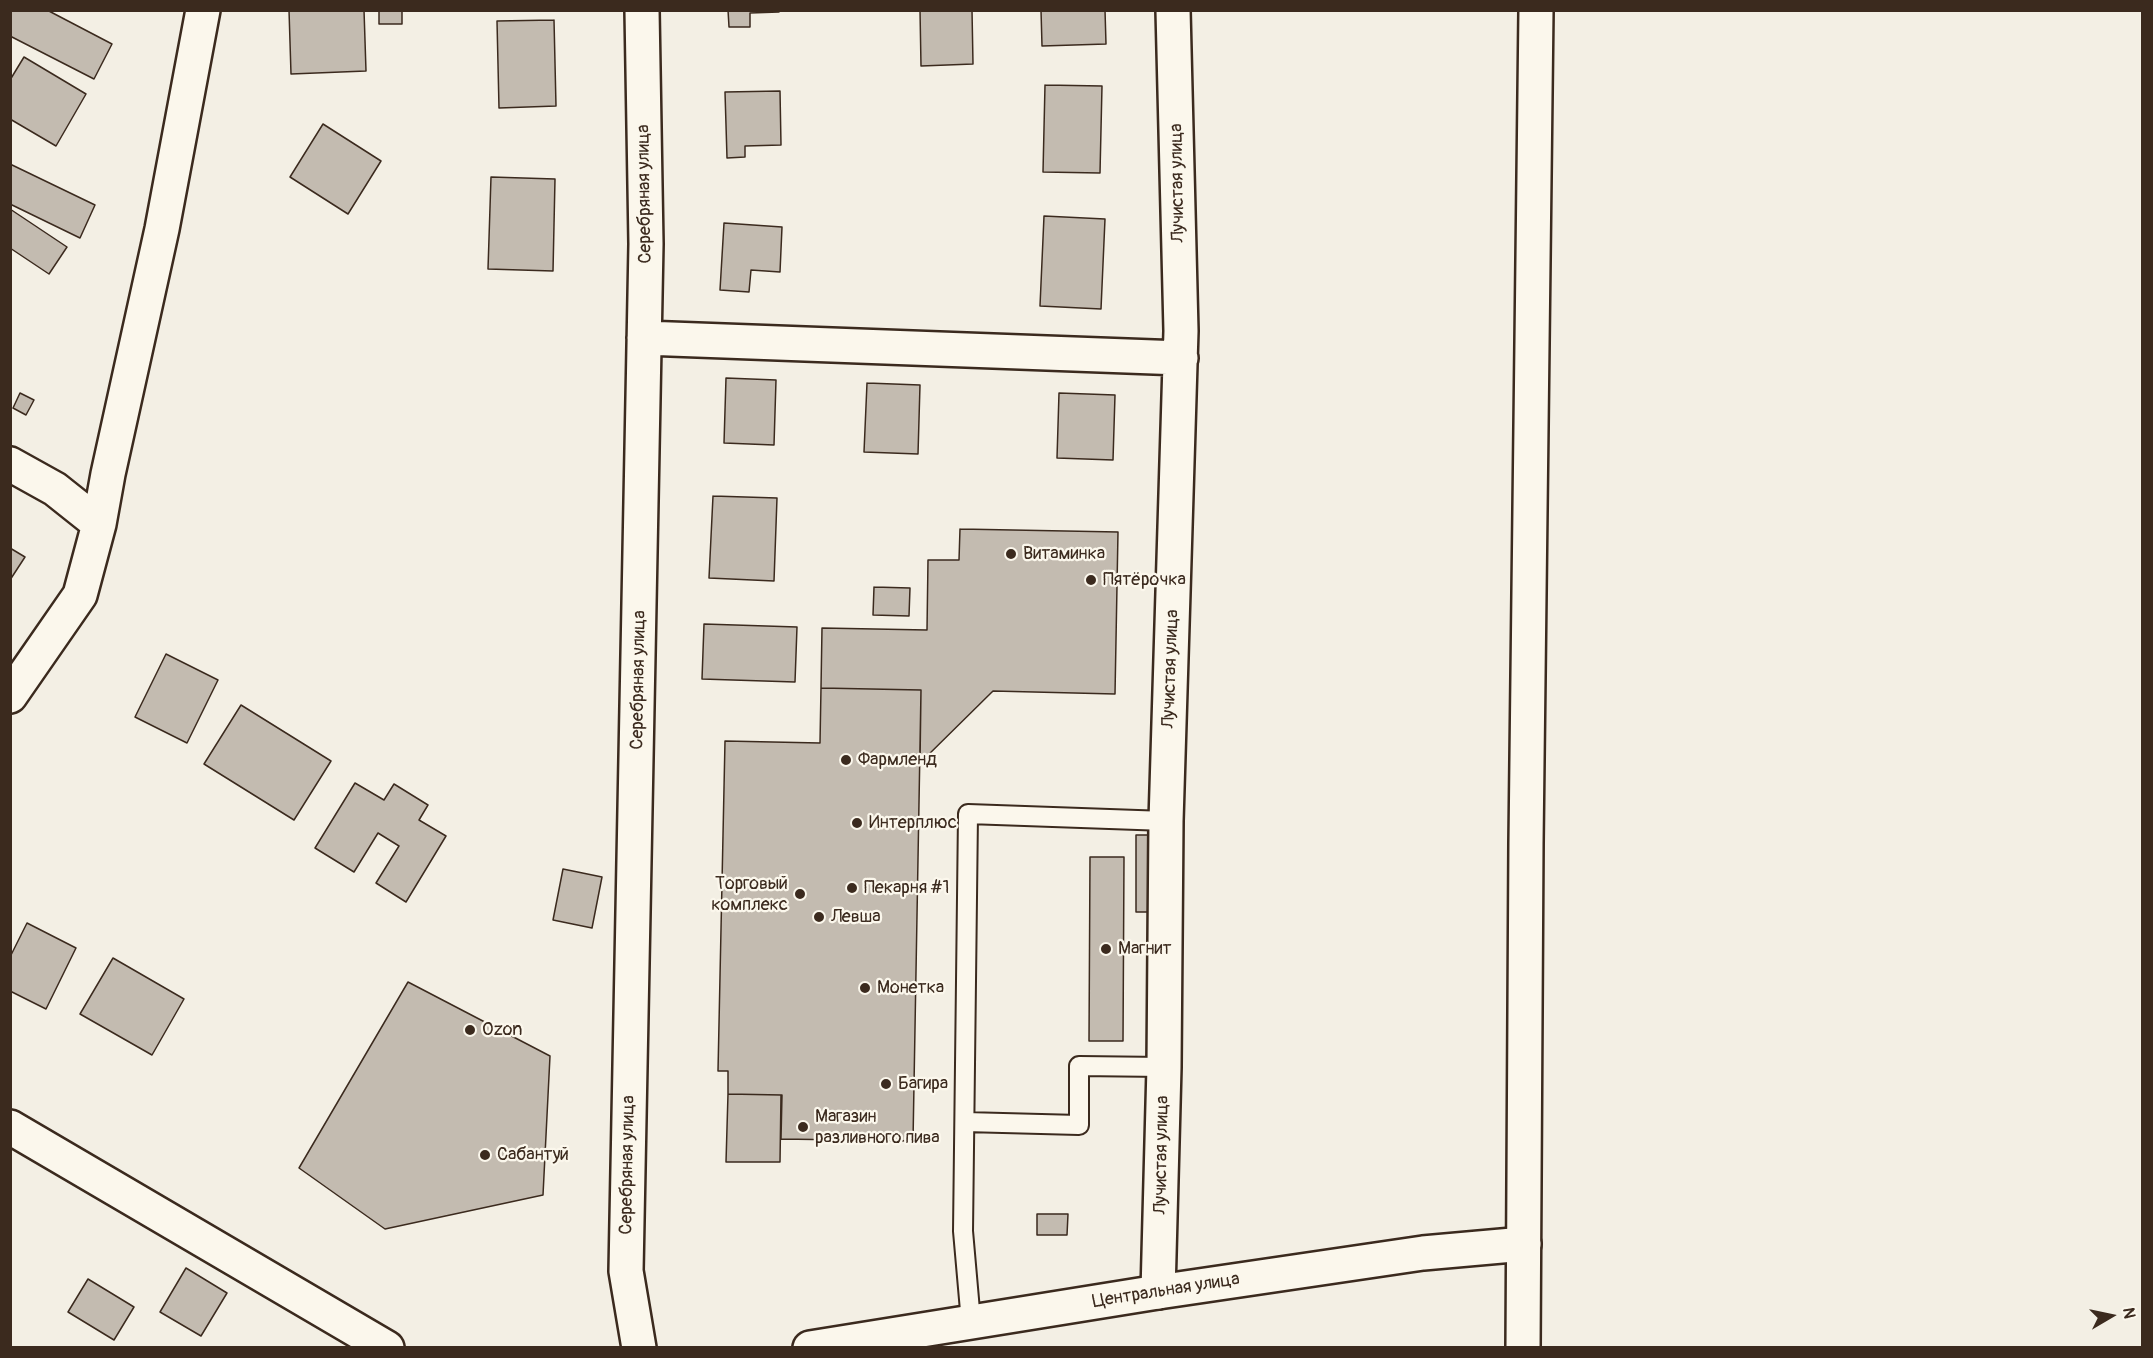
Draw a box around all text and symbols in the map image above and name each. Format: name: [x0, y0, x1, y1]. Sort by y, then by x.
street label: Лучистая улица: [1166, 123, 1190, 243]
street label: Серебряная улица: [633, 124, 657, 264]
place label: Витаминка: [1023, 543, 1105, 565]
marker: Витаминка: [1004, 547, 1018, 561]
place label: Пятёрочка: [1103, 569, 1186, 591]
marker: Пятёрочка: [1084, 573, 1098, 587]
street label: Лучистая улица: [1158, 609, 1184, 729]
street label: Серебряная улица: [627, 610, 651, 750]
place label: Фармленд: [858, 749, 937, 771]
marker: Фармленд: [839, 753, 853, 767]
place label: Интерплюс: [869, 812, 957, 834]
marker: Интерплюс: [850, 816, 864, 830]
place label: Торговый комплекс: [711, 873, 788, 916]
place label: Пекарня #1: [864, 877, 949, 899]
marker: Пекарня #1: [845, 881, 859, 895]
marker: Торговый комплекс: [793, 887, 807, 901]
place label: Левша: [831, 906, 881, 928]
marker: Левша: [812, 910, 826, 924]
place label: Магнит: [1118, 938, 1171, 960]
marker: Магнит: [1099, 942, 1113, 956]
place label: Монетка: [877, 977, 944, 999]
marker: Монетка: [858, 981, 872, 995]
place label: Ozon: [482, 1019, 522, 1041]
marker: Ozon: [463, 1023, 477, 1037]
place label: Багира: [898, 1073, 948, 1095]
marker: Багира: [879, 1077, 893, 1091]
street label: Серебряная улица: [616, 1095, 640, 1235]
street label: Лучистая улица: [1150, 1095, 1174, 1215]
place label: Магазин разливного пива: [815, 1106, 940, 1148]
marker: Магазин разливного пива: [796, 1120, 810, 1134]
place label: Сабантуй: [497, 1144, 569, 1166]
marker: Сабантуй: [478, 1148, 492, 1162]
street label: Центральная улица: [1091, 1269, 1241, 1313]
north arrow: [2081, 1286, 2141, 1346]
text: N: [2118, 1306, 2140, 1320]

